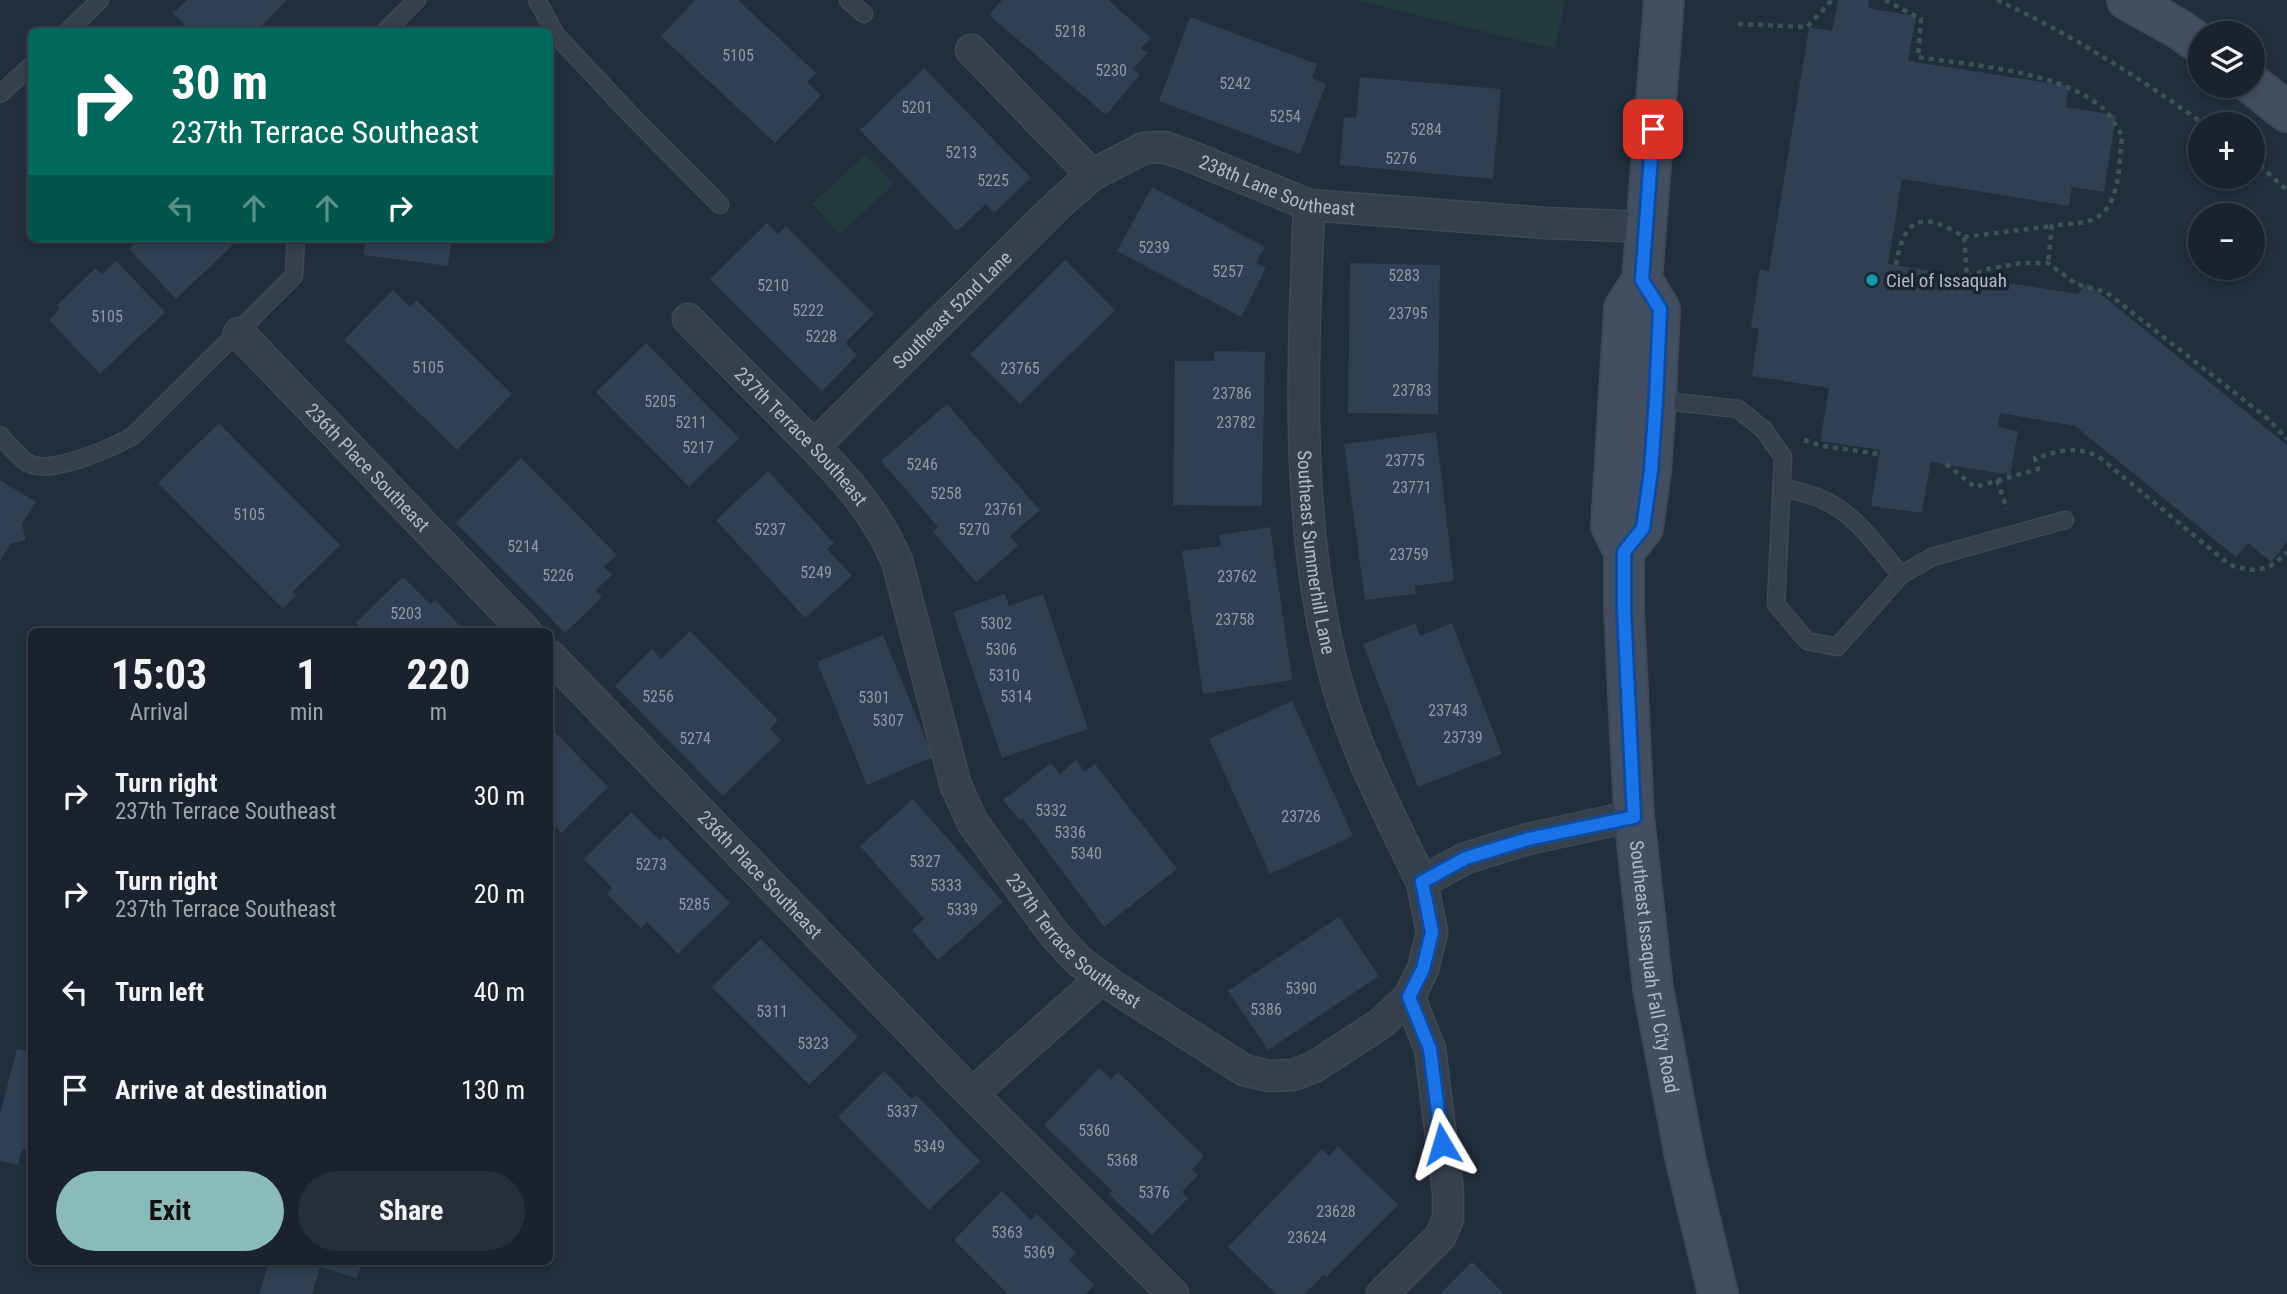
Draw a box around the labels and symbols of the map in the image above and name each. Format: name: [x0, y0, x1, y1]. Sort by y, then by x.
house number: 5218: [1054, 22, 1086, 41]
house number: 5105: [722, 46, 754, 65]
house number: 5230: [1095, 61, 1127, 80]
house number: 5242: [1219, 74, 1251, 93]
house number: 5201: [901, 98, 933, 117]
pin: [1623, 99, 1683, 159]
house number: 5254: [1269, 107, 1301, 126]
house number: 5284: [1410, 120, 1442, 139]
house number: 5213: [945, 143, 977, 162]
house number: 5276: [1385, 149, 1417, 168]
street label: 238th Lane Southeast: [1196, 150, 1356, 220]
house number: 5225: [977, 171, 1009, 190]
house number: 5239: [1138, 238, 1170, 257]
street label: Southeast 52nd Lane: [888, 246, 1016, 373]
house number: 5257: [1212, 262, 1244, 281]
house number: 5283: [1388, 266, 1420, 285]
place label: Ciel of Issaquah: [1886, 269, 2007, 292]
marker: Ciel of Issaquah: [1864, 272, 1880, 288]
house number: 5210: [757, 276, 789, 295]
house number: 5222: [792, 301, 824, 320]
house number: 23795: [1388, 304, 1428, 323]
house number: 5105: [91, 307, 123, 326]
house number: 5228: [805, 327, 837, 346]
house number: 5105: [412, 358, 444, 377]
house number: 23765: [1000, 359, 1040, 378]
street label: 237th Terrace Southeast: [730, 362, 873, 510]
house number: 23783: [1392, 381, 1432, 400]
house number: 23786: [1212, 384, 1252, 403]
house number: 5205: [644, 392, 676, 411]
street label: 236th Place Southeast: [301, 398, 435, 536]
house number: 5211: [675, 413, 707, 432]
house number: 23782: [1216, 413, 1256, 432]
house number: 5217: [682, 438, 714, 457]
street label: Southeast Summerhill Lane: [1293, 450, 1341, 656]
house number: 23775: [1385, 451, 1425, 470]
house number: 5246: [906, 455, 938, 474]
house number: 23771: [1392, 478, 1432, 497]
house number: 5258: [930, 484, 962, 503]
house number: 23761: [984, 500, 1024, 519]
house number: 5105: [233, 505, 265, 524]
house number: 5237: [754, 520, 786, 539]
house number: 5270: [958, 520, 990, 539]
house number: 5214: [507, 537, 539, 556]
house number: 23759: [1389, 545, 1429, 564]
house number: 5249: [800, 563, 832, 582]
house number: 5226: [542, 566, 574, 585]
house number: 23762: [1217, 567, 1257, 586]
house number: 5203: [390, 604, 422, 623]
house number: 23758: [1215, 610, 1255, 629]
house number: 5302: [980, 614, 1012, 633]
house number: 5306: [985, 640, 1017, 659]
house number: 5310: [988, 666, 1020, 685]
house number: 5256: [642, 687, 674, 706]
house number: 5314: [1000, 687, 1032, 706]
house number: 5301: [858, 688, 890, 707]
house number: 23743: [1428, 701, 1468, 720]
house number: 5307: [872, 711, 904, 730]
house number: 23739: [1443, 728, 1483, 747]
house number: 5274: [679, 729, 711, 748]
house number: 5332: [1035, 801, 1067, 820]
street label: 236th Place Southeast: [693, 805, 827, 943]
house number: 23726: [1281, 807, 1321, 826]
house number: 5336: [1054, 823, 1086, 842]
street label: Southeast Issaquah Fall City Road: [1625, 839, 1684, 1095]
house number: 5340: [1070, 844, 1102, 863]
house number: 5327: [909, 852, 941, 871]
house number: 5273: [635, 855, 667, 874]
street label: 237th Terrace Southeast: [1002, 869, 1145, 1013]
house number: 5333: [930, 876, 962, 895]
house number: 5285: [678, 895, 710, 914]
house number: 5339: [946, 900, 978, 919]
house number: 5390: [1285, 979, 1317, 998]
house number: 5386: [1250, 1000, 1282, 1019]
house number: 5311: [756, 1002, 788, 1021]
house number: 5323: [797, 1034, 829, 1053]
house number: 5337: [886, 1102, 918, 1121]
position arrow: [1405, 1107, 1479, 1181]
house number: 5360: [1078, 1121, 1110, 1140]
house number: 5349: [913, 1137, 945, 1156]
house number: 5368: [1106, 1151, 1138, 1170]
house number: 5376: [1138, 1183, 1170, 1202]
house number: 23628: [1316, 1202, 1356, 1221]
house number: 5363: [991, 1223, 1023, 1242]
house number: 23624: [1287, 1228, 1327, 1247]
house number: 5369: [1023, 1243, 1055, 1262]

